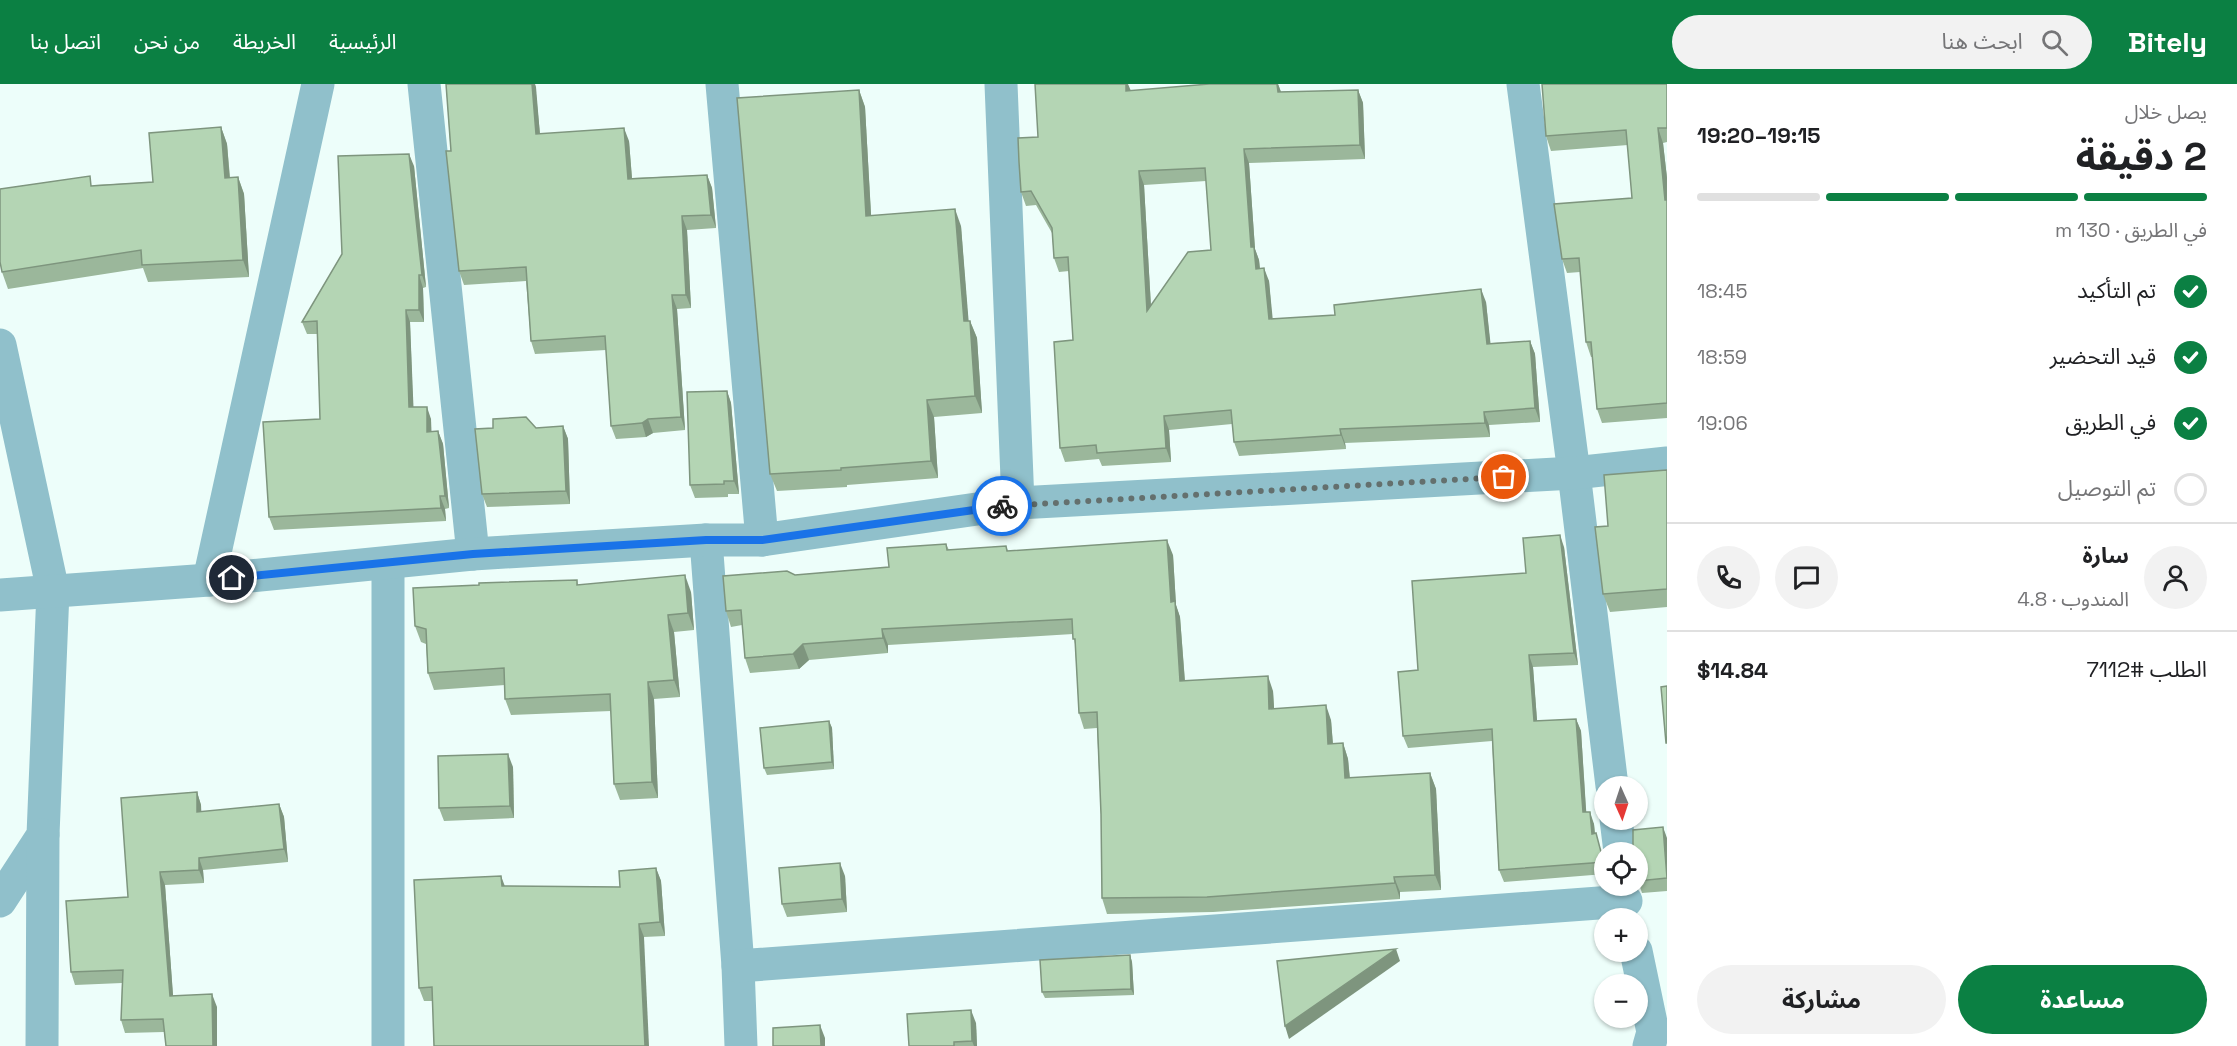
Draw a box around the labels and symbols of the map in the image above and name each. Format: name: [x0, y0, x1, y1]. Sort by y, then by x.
pin: [1478, 451, 1529, 502]
courier: [972, 476, 1032, 536]
pin: [206, 552, 257, 603]
north arrow: [1594, 776, 1648, 830]

